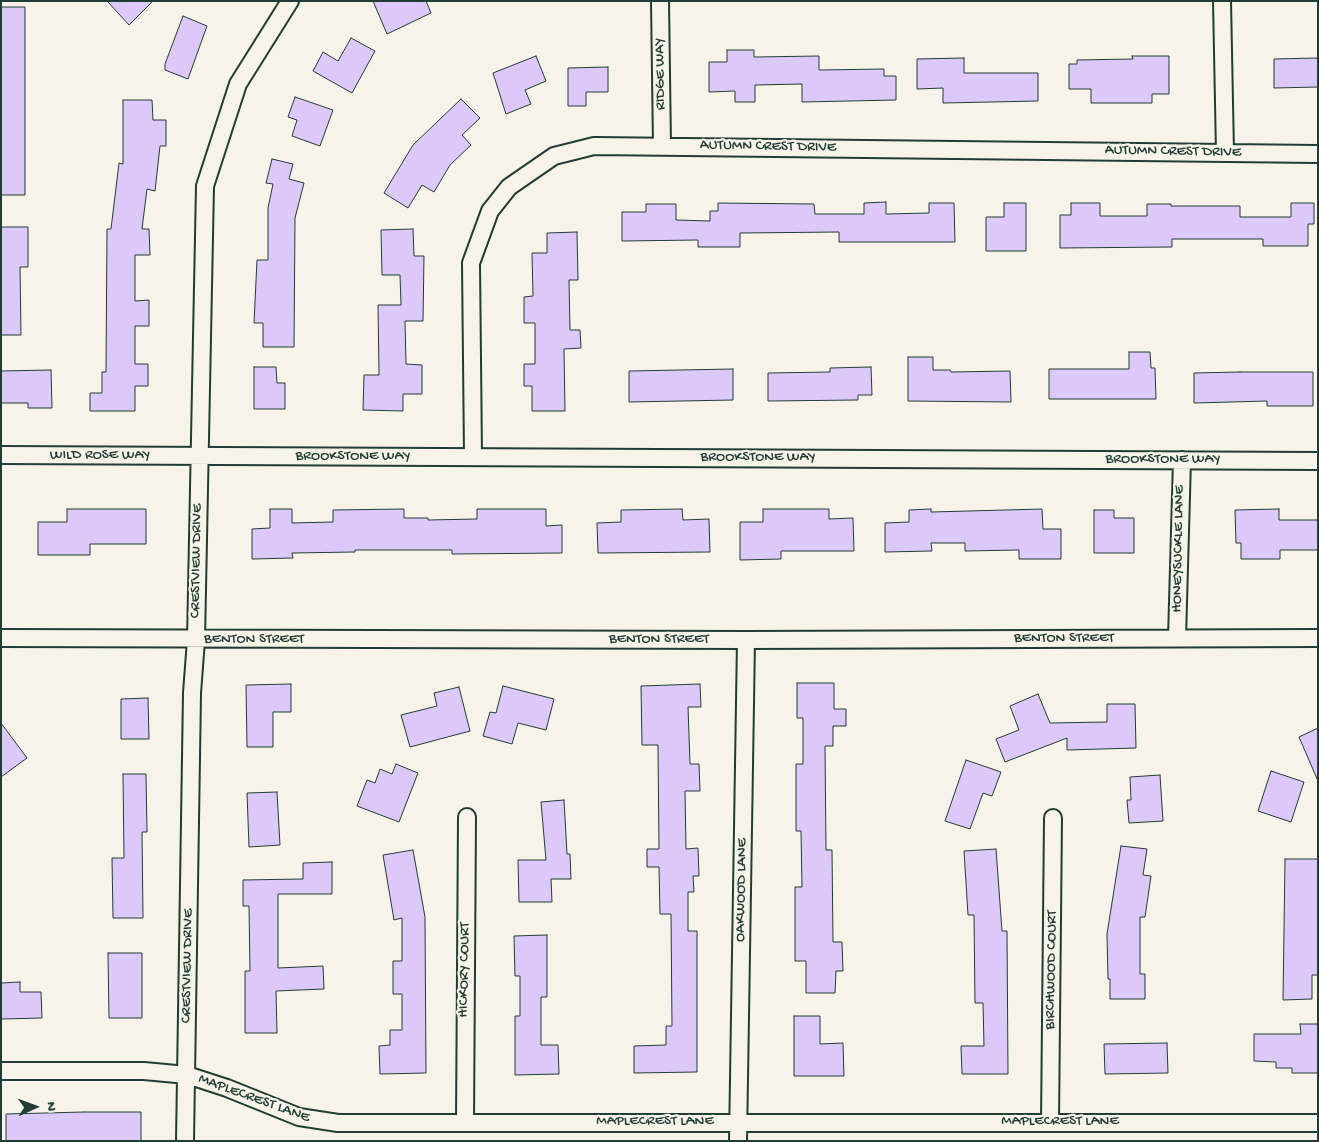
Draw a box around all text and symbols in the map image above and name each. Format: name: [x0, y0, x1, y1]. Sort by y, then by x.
street label: RIDGE WAY: [651, 38, 671, 110]
street label: AUTUMN CREST DRIVE: [700, 137, 836, 157]
street label: AUTUMN CREST DRIVE: [1105, 142, 1241, 162]
street label: WILD ROSE WAY: [50, 447, 150, 465]
street label: BROOKSTONE WAY: [296, 448, 410, 466]
street label: BROOKSTONE WAY: [701, 449, 815, 467]
street label: BROOKSTONE WAY: [1106, 451, 1220, 469]
street label: HONEYSUCKLE LANE: [1169, 485, 1189, 613]
street label: CRESTVIEW DRIVE: [187, 504, 207, 618]
street label: BENTON STREET: [1014, 630, 1114, 648]
street label: BENTON STREET: [204, 631, 304, 649]
street label: BENTON STREET: [609, 631, 709, 649]
street label: OAKWOOD LANE: [732, 838, 752, 942]
street label: CRESTVIEW DRIVE: [178, 909, 198, 1023]
street label: BIRCHWOOD COURT: [1042, 910, 1062, 1030]
street label: HICKORY COURT: [455, 922, 475, 1018]
street label: MAPLECREST LANE: [196, 1070, 312, 1128]
north arrow: [10, 1082, 60, 1132]
text: N: [42, 1102, 59, 1111]
street label: MAPLECREST LANE: [596, 1113, 714, 1131]
street label: MAPLECREST LANE: [1001, 1113, 1119, 1131]

